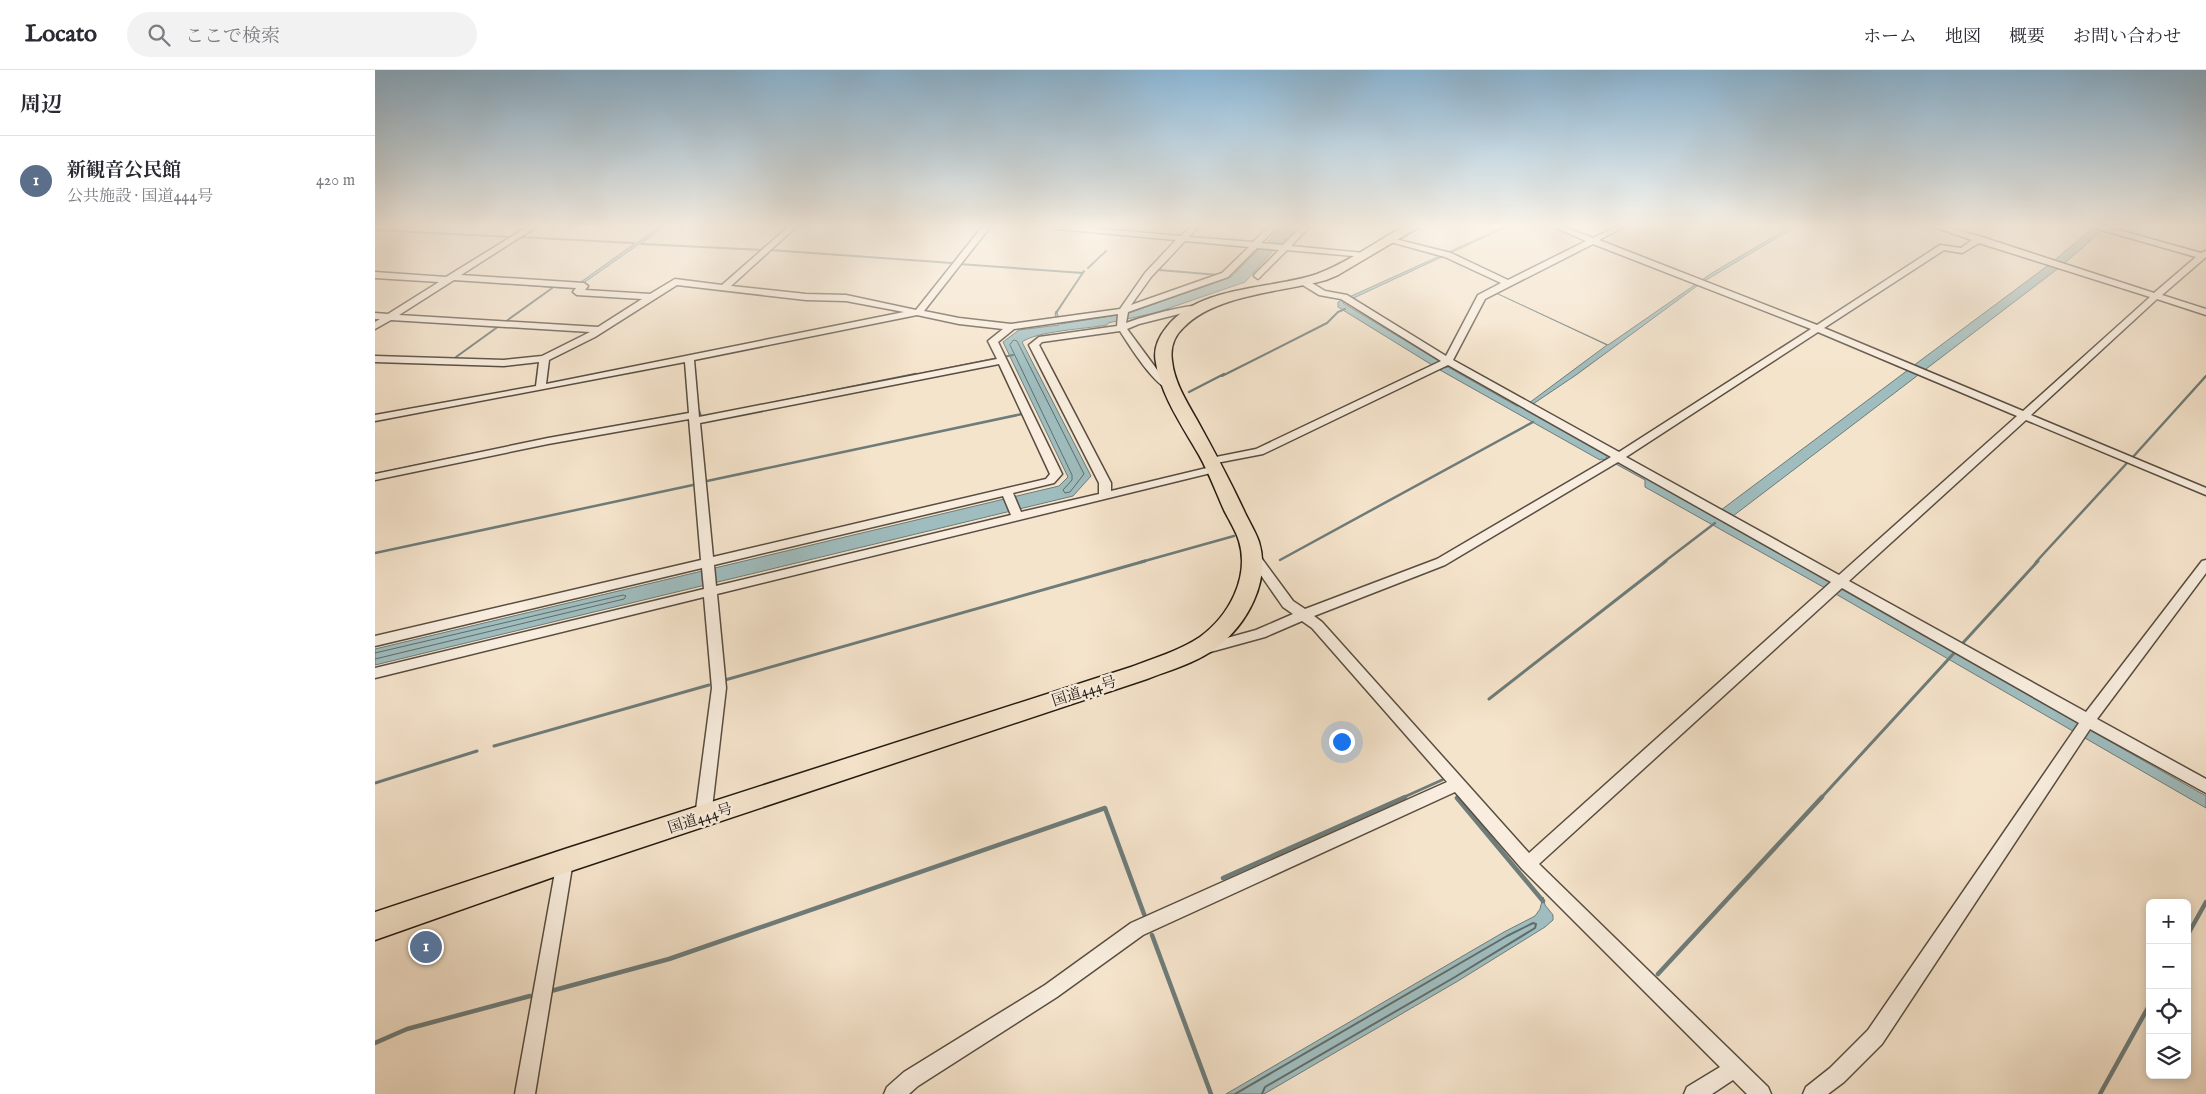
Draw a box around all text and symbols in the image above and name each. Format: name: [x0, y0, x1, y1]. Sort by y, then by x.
search box: [127, 12, 477, 57]
text: Locato: [25, 19, 97, 50]
icon: search: [145, 21, 173, 49]
text: ここで検索: [185, 25, 280, 49]
text: ホーム: [1863, 26, 1917, 49]
text: 地図: [1945, 26, 1981, 49]
text: 概要: [2009, 26, 2045, 49]
text: お問い合わせ: [2073, 26, 2181, 49]
text: 周辺: [20, 92, 62, 119]
text: 新観音公民館: [67, 159, 181, 183]
text: 1: [33, 171, 39, 191]
text: 420 m: [316, 171, 355, 191]
text: 公共施設 · 国道444号: [67, 187, 213, 207]
street label: 国道444号: [1049, 672, 1119, 711]
your location: [1329, 729, 1355, 755]
street label: 国道444号: [665, 799, 735, 838]
map controls: [2146, 899, 2191, 1079]
button: +: [2146, 899, 2191, 944]
pin: 1: [410, 928, 442, 966]
button: −: [2146, 944, 2191, 989]
button: locate: [2146, 989, 2191, 1034]
button: layers: [2146, 1034, 2191, 1079]

